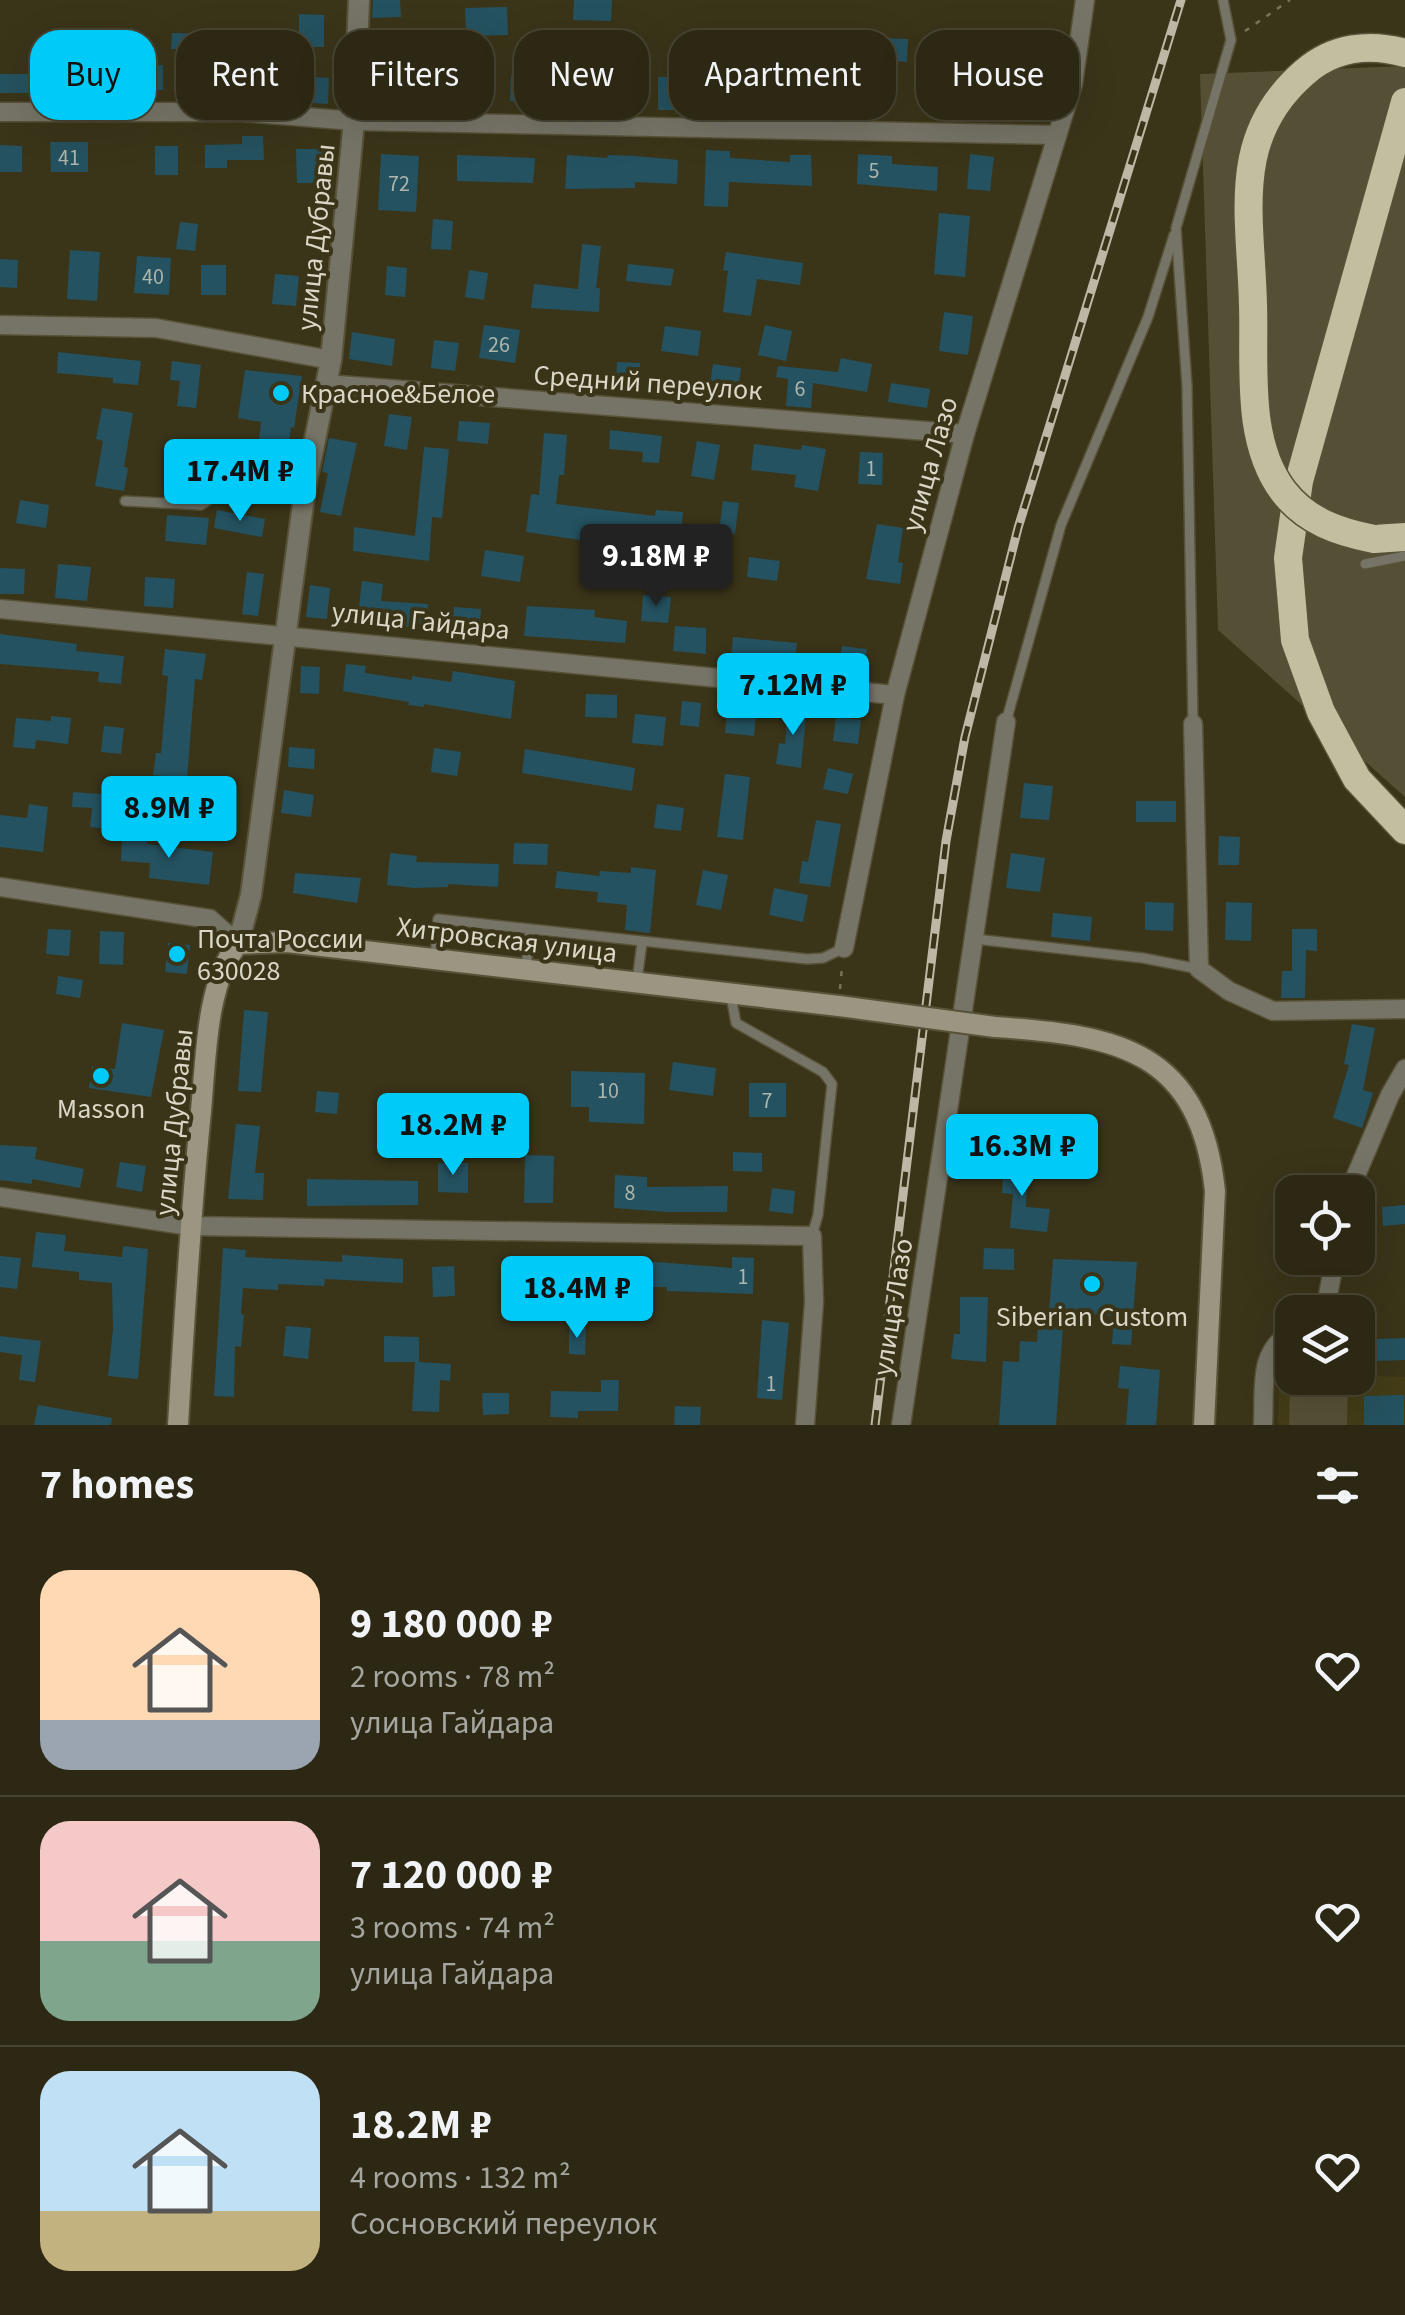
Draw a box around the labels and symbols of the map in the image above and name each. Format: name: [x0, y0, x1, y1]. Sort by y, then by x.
house number: 41: [58, 142, 80, 174]
street label: улица Дубравы: [286, 142, 346, 333]
house number: 5: [869, 155, 879, 187]
house number: 72: [388, 168, 410, 200]
house number: 40: [142, 261, 164, 293]
house number: 26: [488, 329, 510, 361]
street label: Средний переулок: [532, 355, 764, 411]
house number: 6: [795, 373, 806, 405]
place label: Красное&Белое: [301, 374, 495, 414]
marker: Красное&Белое: [270, 382, 292, 404]
street label: улица Лазо: [892, 392, 968, 536]
pin: 17.4M ₽: [148, 439, 332, 524]
house number: 1: [866, 453, 876, 485]
pin: 9.18M ₽: [564, 524, 748, 609]
street label: улица Гайдара: [330, 592, 512, 650]
pin: 7.12M ₽: [701, 653, 885, 738]
pin: 8.9M ₽: [88, 776, 250, 861]
street label: Хитровская улица: [394, 907, 619, 973]
place label: Почта России 630028: [197, 919, 364, 991]
marker: Почта России 630028: [166, 943, 188, 965]
street label: улица Дубравы: [144, 1027, 204, 1218]
marker: Masson: [90, 1065, 112, 1087]
house number: 10: [597, 1075, 619, 1107]
house number: 7: [762, 1085, 773, 1117]
place label: Masson: [57, 1089, 145, 1129]
pin: 18.2M ₽: [361, 1093, 545, 1178]
pin: 16.3M ₽: [930, 1114, 1114, 1199]
house number: 8: [625, 1177, 636, 1209]
street label: улица Лазо: [862, 1236, 924, 1379]
pin: 18.4M ₽: [485, 1256, 669, 1341]
house number: 1: [738, 1261, 748, 1293]
marker: Siberian Custom: [1081, 1273, 1103, 1295]
place label: Siberian Custom: [996, 1297, 1188, 1337]
house number: 1: [766, 1368, 776, 1400]

